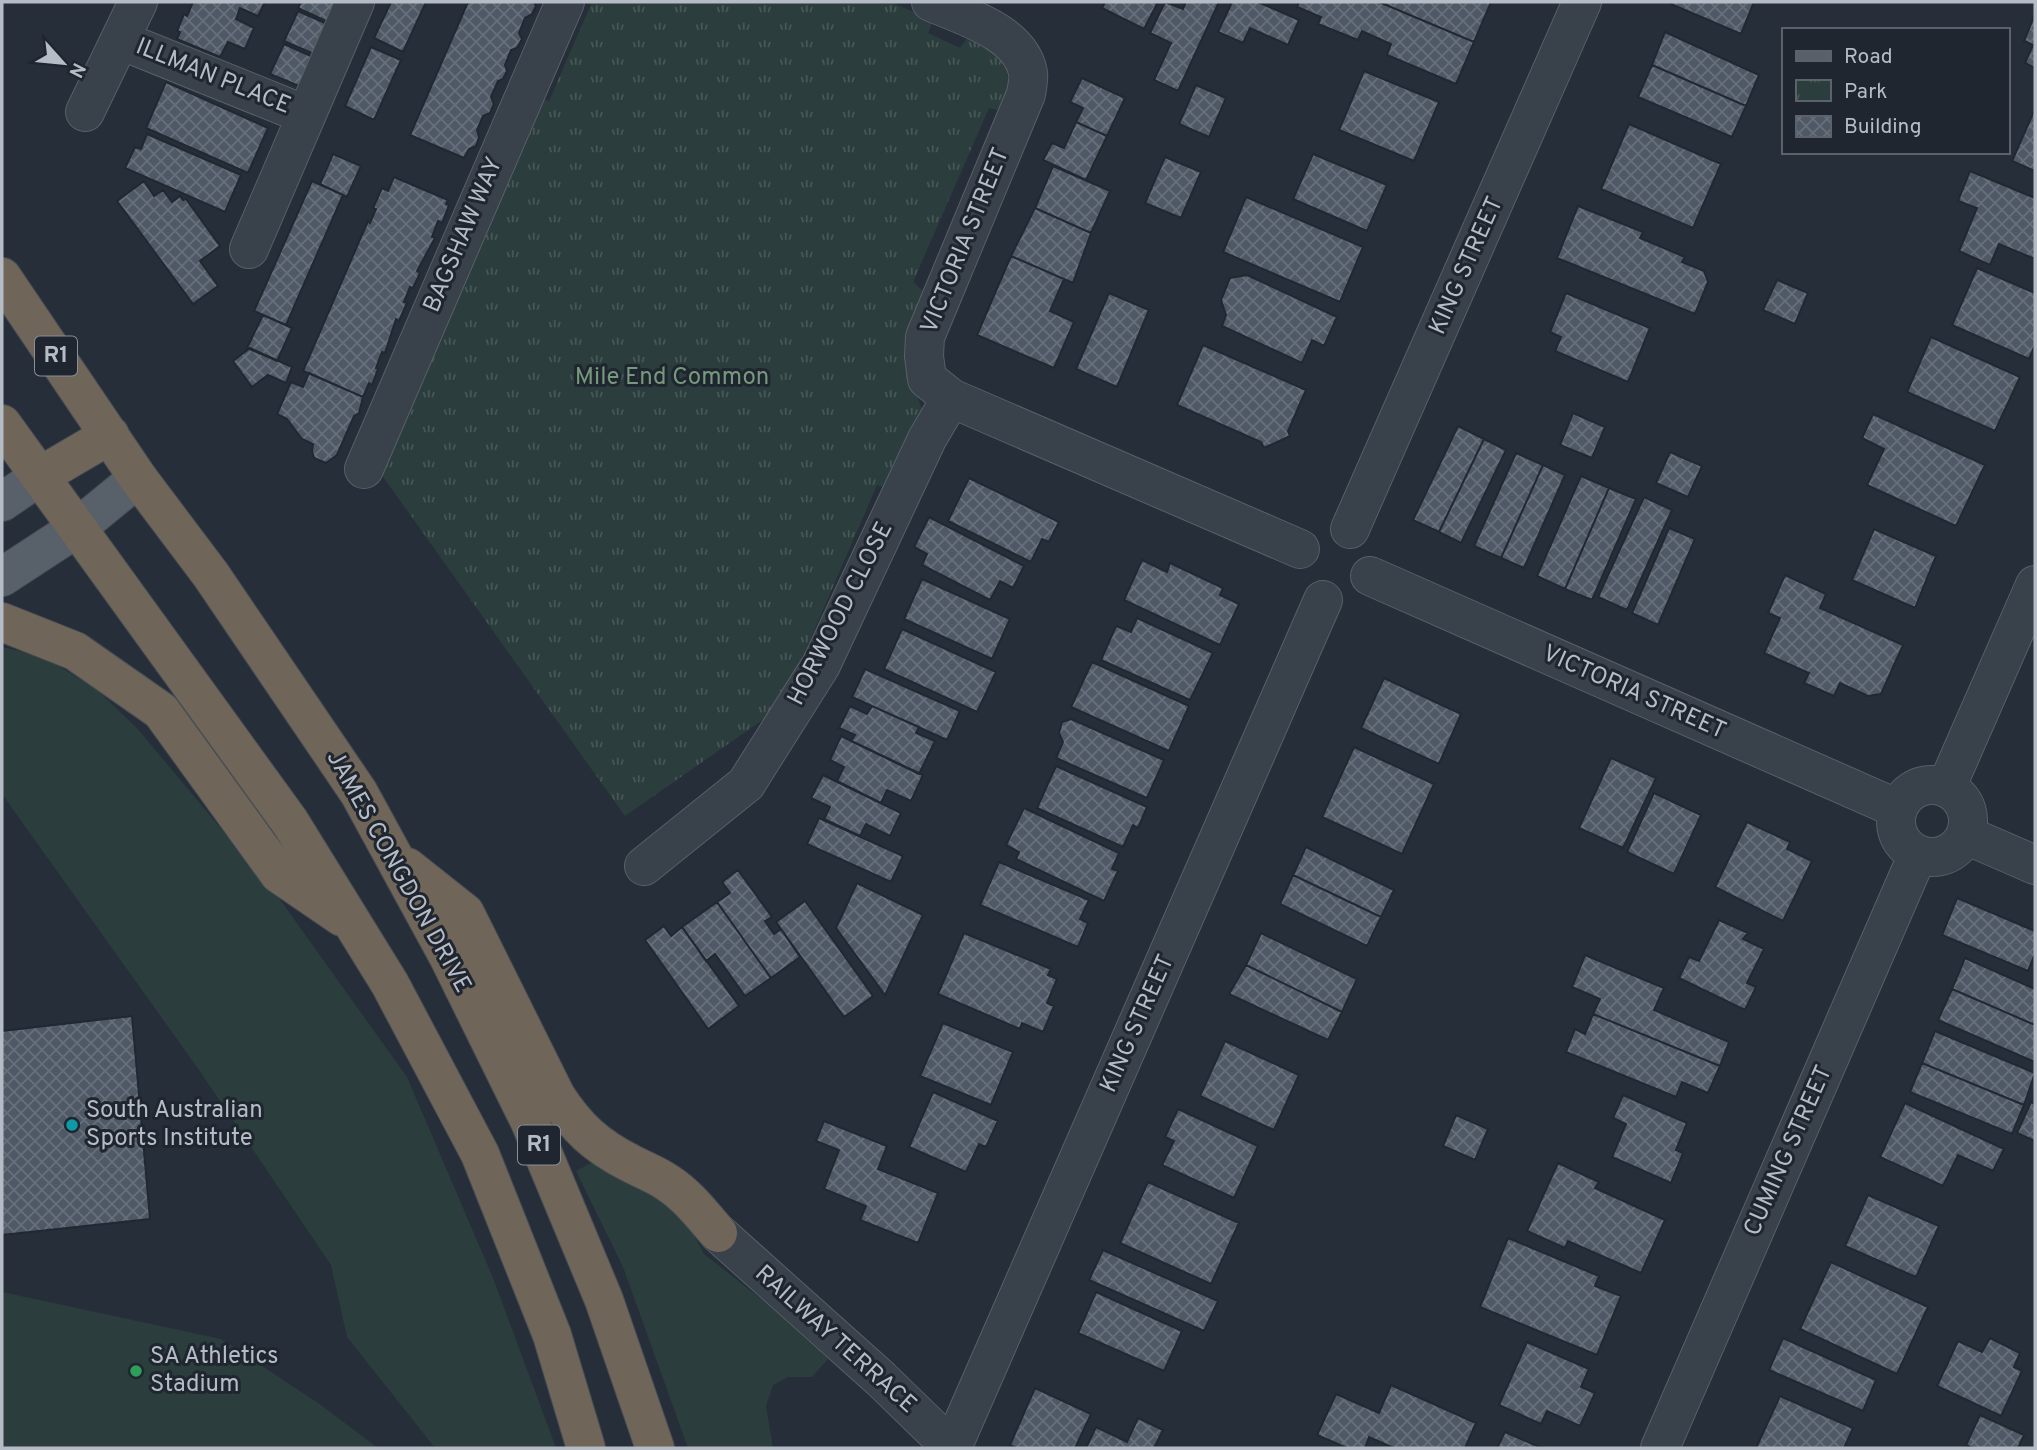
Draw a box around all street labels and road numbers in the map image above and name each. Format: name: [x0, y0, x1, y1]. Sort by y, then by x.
street label: ILLMAN PLACE: [131, 32, 295, 122]
street label: VICTORIA STREET: [915, 144, 1017, 338]
street label: BAGSHAW WAY: [418, 153, 510, 317]
street label: KING STREET: [1423, 192, 1511, 340]
road number: R1: [35, 336, 77, 376]
street label: HORWOOD CLOSE: [782, 517, 900, 711]
street label: VICTORIA STREET: [1538, 639, 1730, 747]
street label: JAMES CONGDON DRIVE: [319, 746, 477, 998]
street label: KING STREET: [1094, 950, 1182, 1098]
street label: CUMING STREET: [1738, 1061, 1840, 1241]
road number: R1: [518, 1126, 560, 1164]
street label: RAILWAY TERRACE: [748, 1259, 922, 1421]

